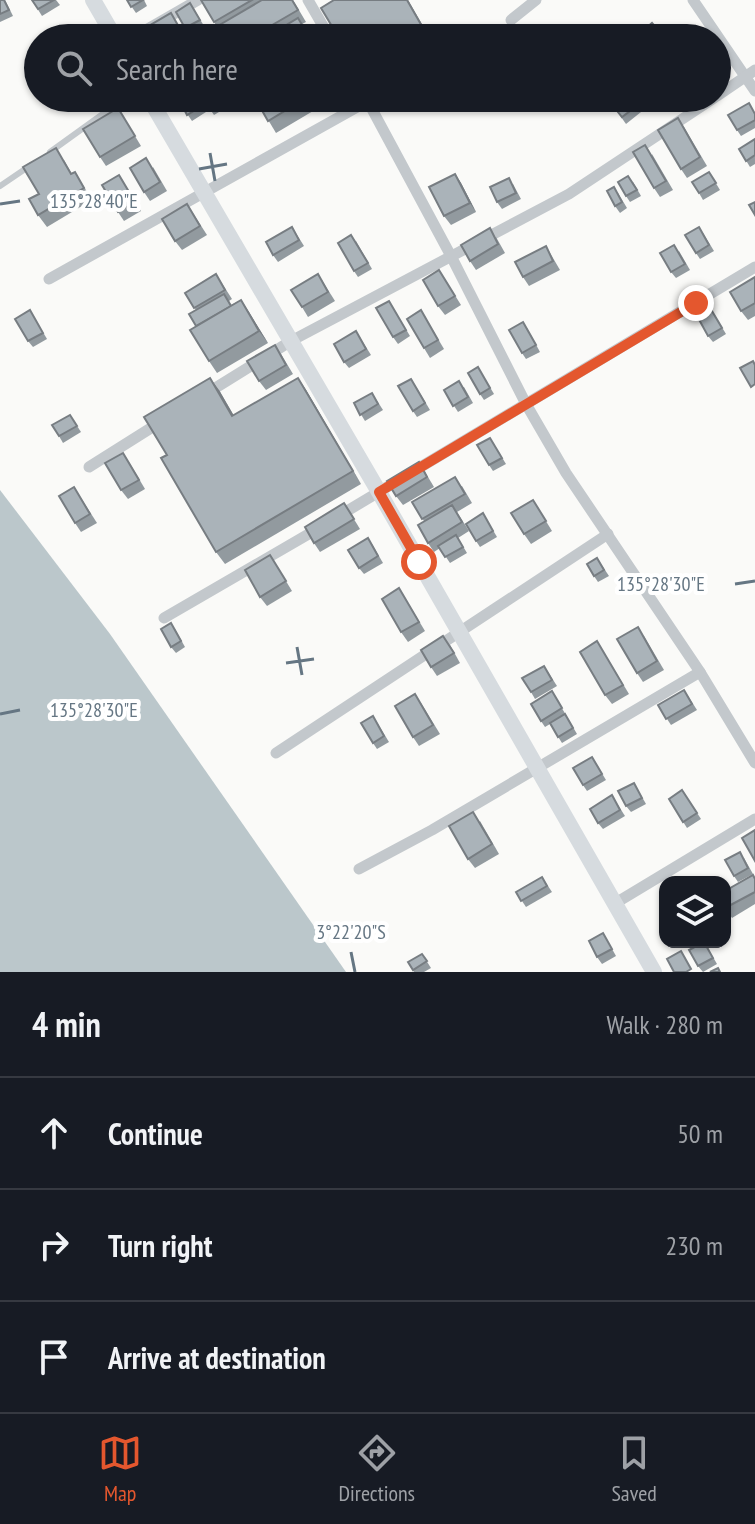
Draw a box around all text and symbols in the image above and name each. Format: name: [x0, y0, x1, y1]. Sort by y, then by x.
search box: [24, 24, 731, 112]
icon: search: [52, 46, 96, 90]
text: Search here: [116, 49, 238, 88]
text: 135°28'40"E: [50, 188, 138, 214]
route end: [678, 285, 714, 321]
route start: [401, 544, 437, 580]
text: 135°28'30"E: [617, 571, 705, 597]
text: 135°28'30"E: [50, 697, 138, 723]
map controls: [659, 876, 731, 948]
button: layers: [659, 876, 731, 948]
text: 3°22'20"S: [316, 919, 386, 945]
text: 4 min: [32, 1002, 101, 1046]
text: Walk · 280 m: [606, 1008, 723, 1041]
icon: ahead: [32, 1111, 76, 1155]
text: Continue: [108, 1114, 203, 1153]
text: 50 m: [677, 1117, 723, 1150]
icon: right: [32, 1223, 76, 1267]
text: Turn right: [108, 1226, 212, 1265]
text: 230 m: [665, 1229, 723, 1262]
icon: arrive: [32, 1335, 76, 1379]
text: Arrive at destination: [108, 1338, 326, 1377]
tab: Map: [98, 1431, 142, 1507]
tab: Directions: [339, 1431, 415, 1507]
tab: Saved: [611, 1431, 657, 1507]

